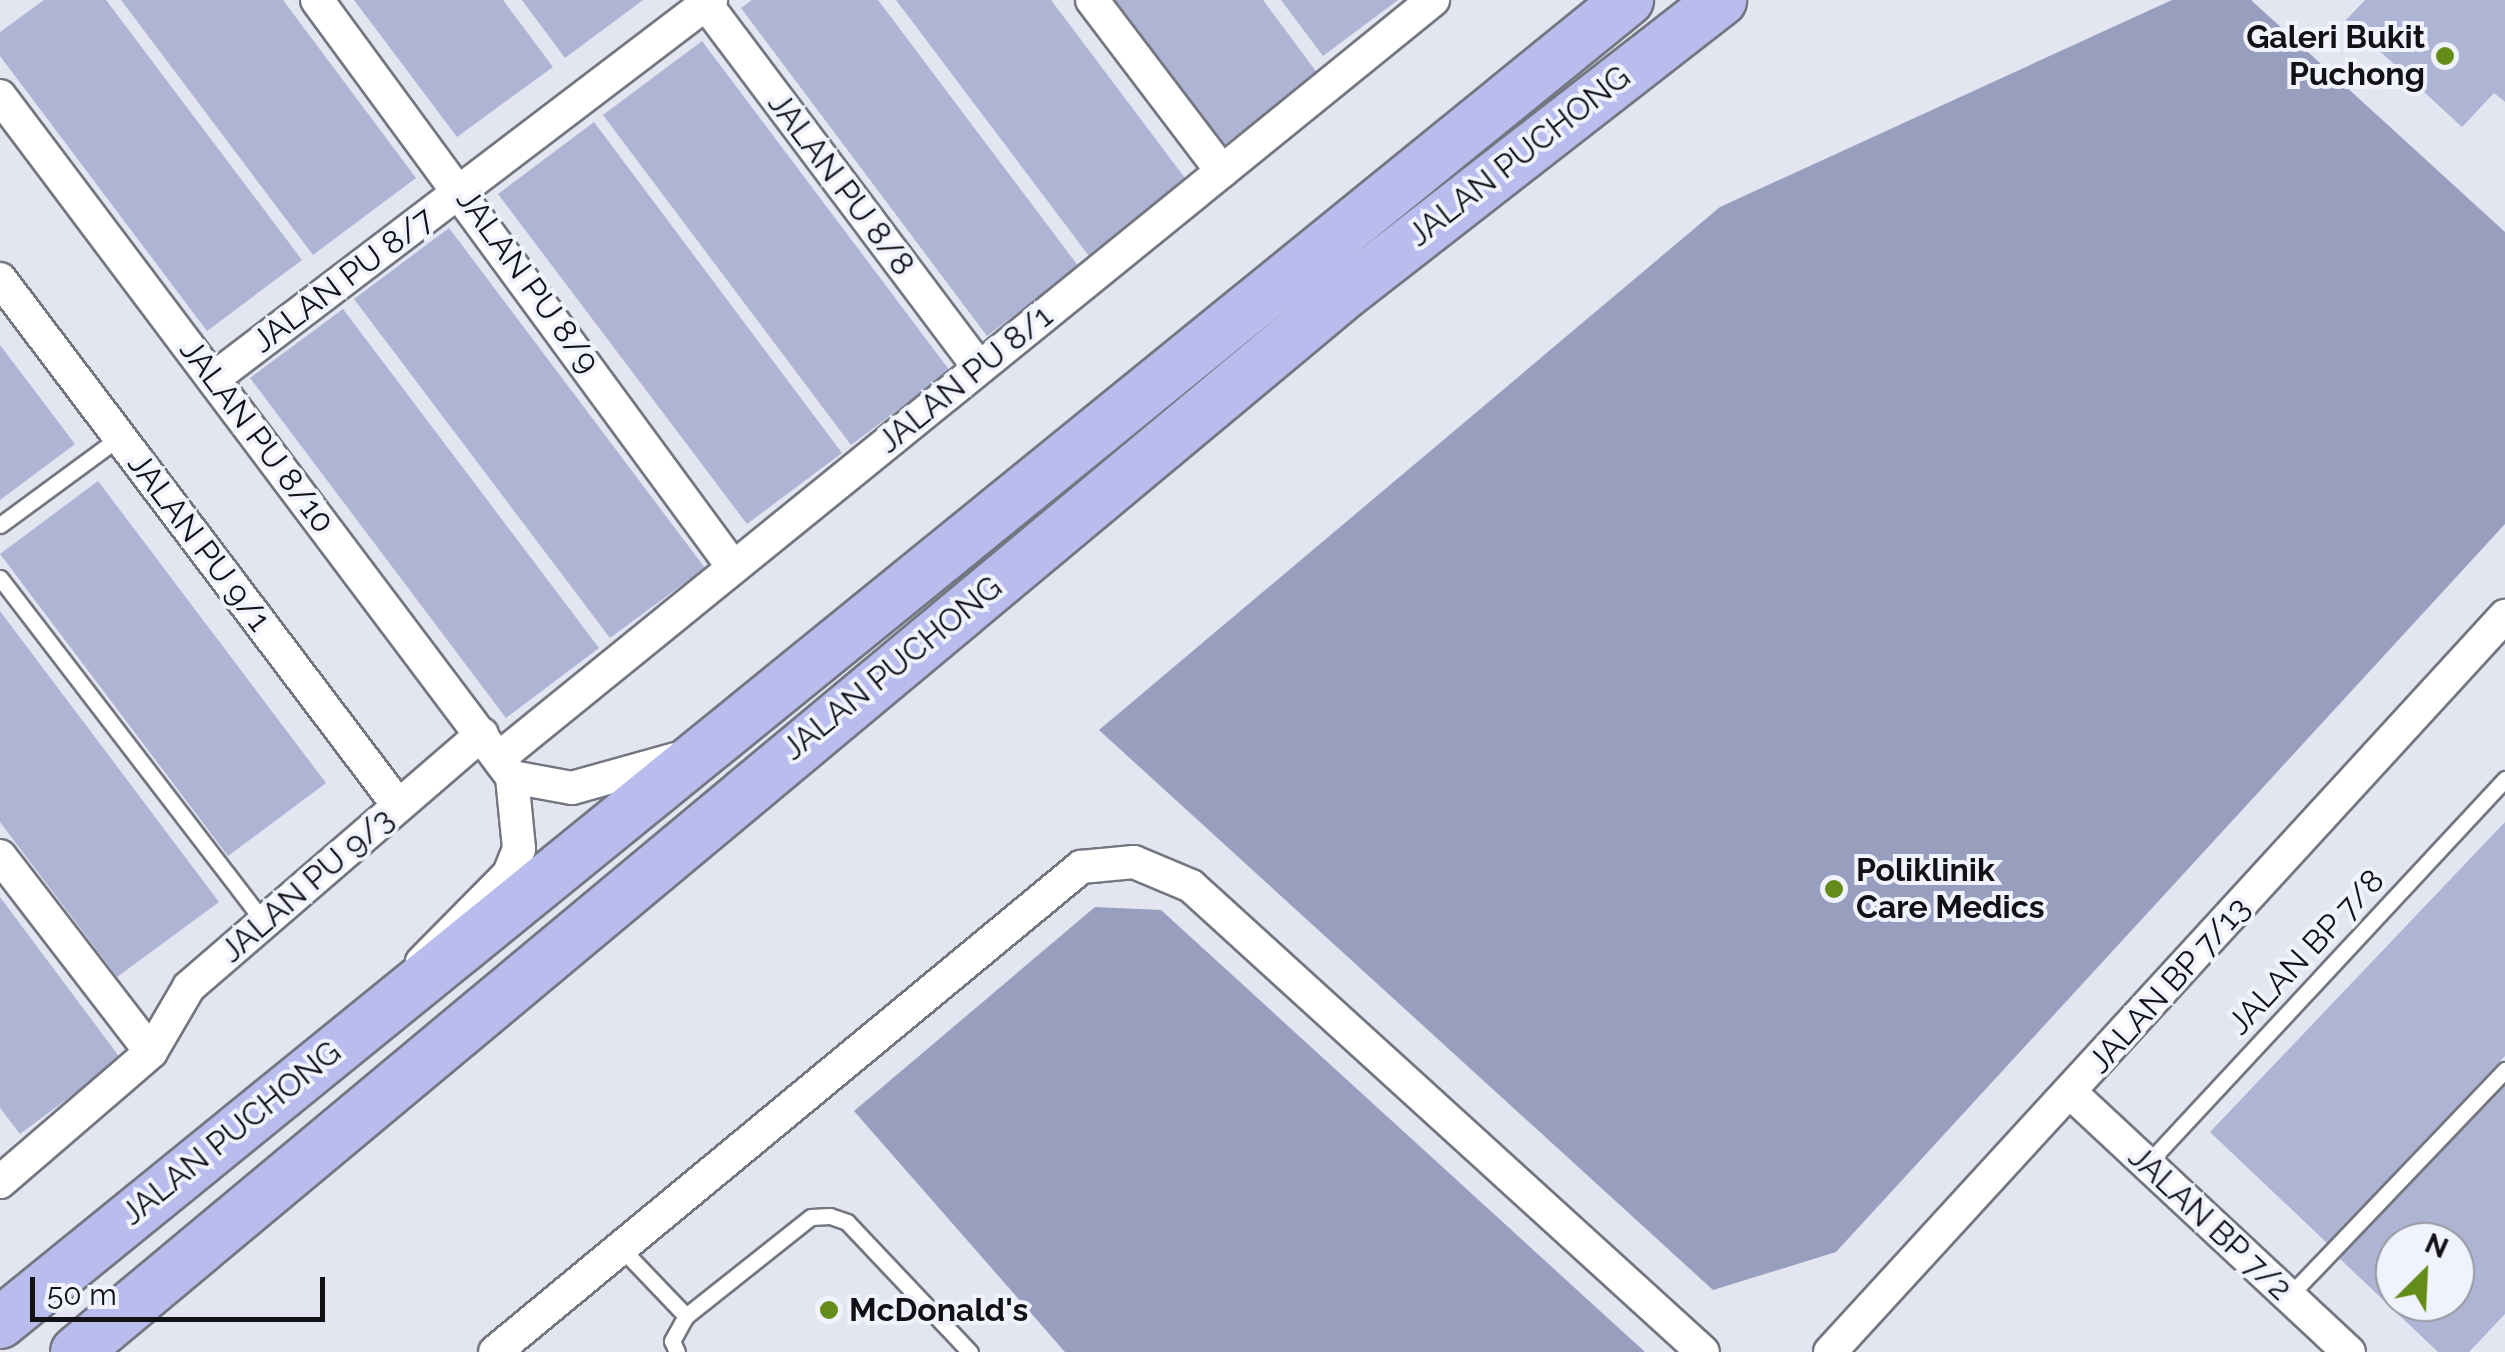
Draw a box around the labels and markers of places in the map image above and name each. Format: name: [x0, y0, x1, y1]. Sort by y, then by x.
place label: Galeri Bukit Puchong: [2246, 19, 2425, 94]
marker: Galeri Bukit Puchong: [2434, 45, 2456, 67]
place label: Poliklinik Care Medics: [1856, 852, 2045, 927]
marker: Poliklinik Care Medics: [1821, 876, 1847, 902]
place label: McDonald's: [849, 1291, 1028, 1329]
marker: McDonald's: [818, 1299, 840, 1321]

